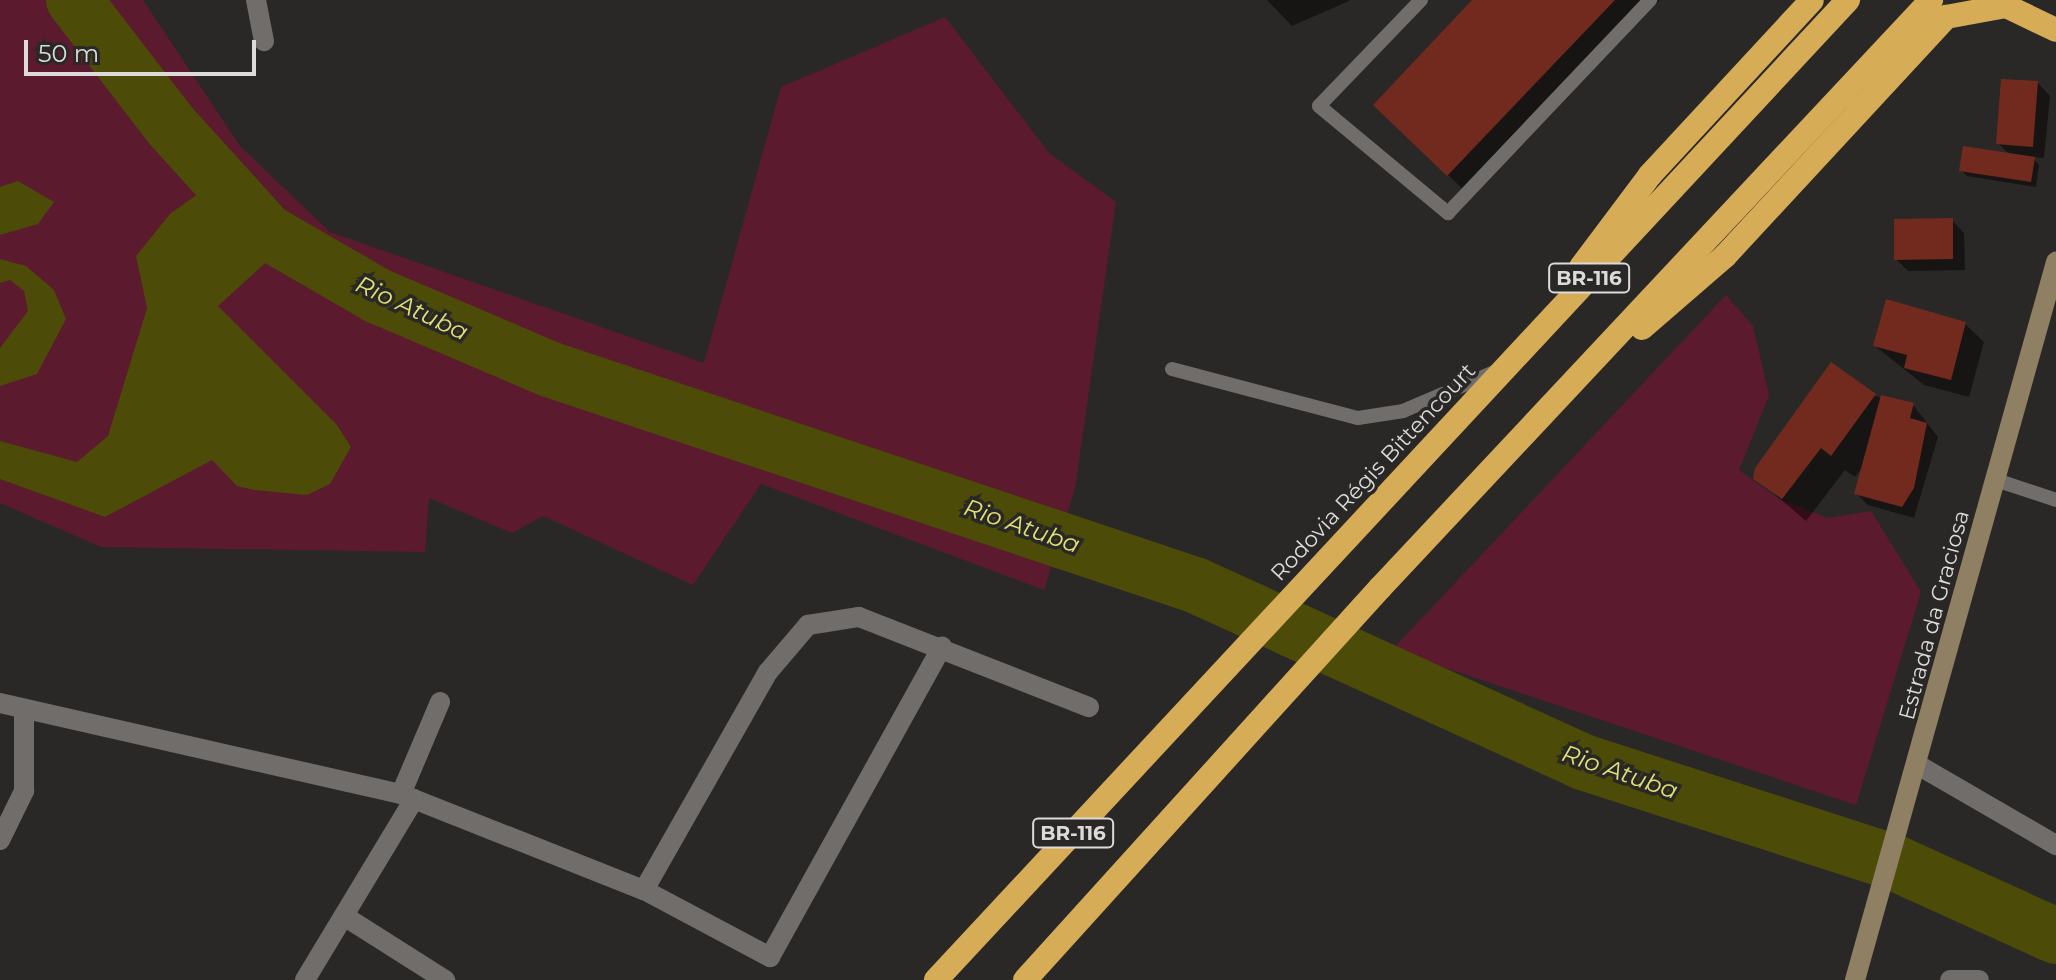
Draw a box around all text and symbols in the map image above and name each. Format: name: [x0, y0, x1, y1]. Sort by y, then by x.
scale bar: [28, 24, 260, 74]
text: 50 m: [38, 39, 99, 68]
road number: BR-116: [1547, 262, 1631, 294]
water label: Rio Atuba: [351, 269, 473, 347]
street label: Rodovia Régis Bittencourt: [1265, 358, 1481, 586]
water label: Rio Atuba: [960, 493, 1084, 559]
street label: Estrada da Graciosa: [1893, 507, 1975, 723]
water label: Rio Atuba: [1558, 739, 1682, 805]
road number: BR-116: [1031, 817, 1115, 849]

